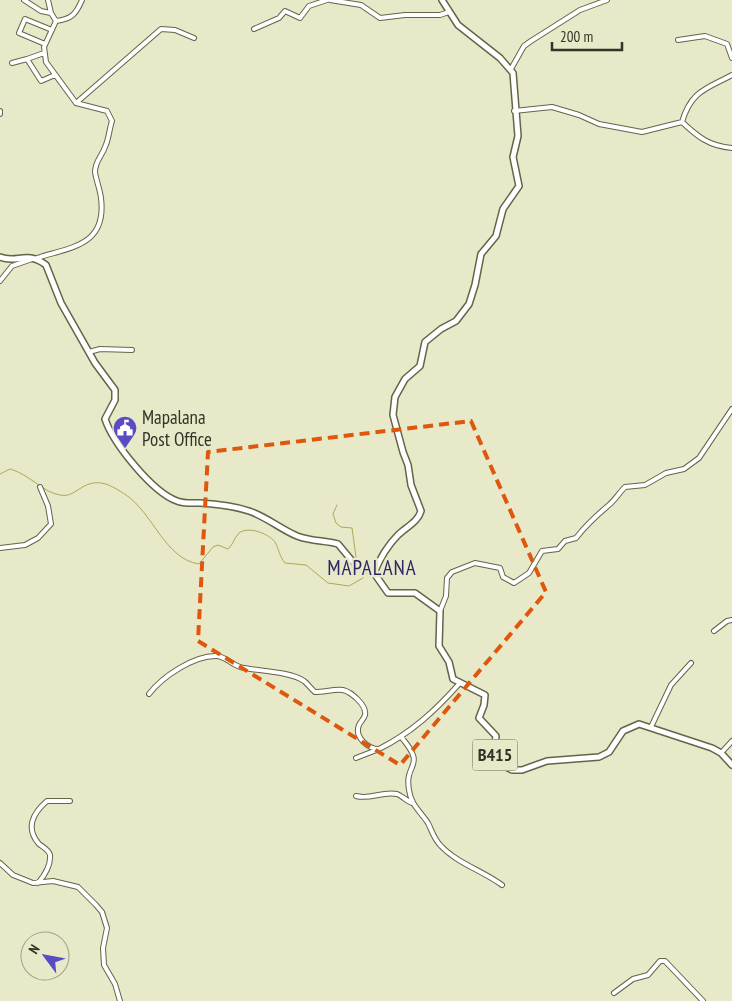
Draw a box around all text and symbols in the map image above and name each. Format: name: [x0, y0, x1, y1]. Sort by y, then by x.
scale bar: [552, 20, 622, 52]
text: 200 m: [560, 27, 593, 46]
place label: Mapalana Post Office: [142, 405, 212, 451]
public building icon: Mapalana Post Office: [112, 415, 138, 449]
district label: MAPALANA: [327, 554, 417, 581]
road number: B415: [472, 740, 518, 770]
north arrow: [20, 931, 70, 981]
text: N: [24, 941, 44, 957]

